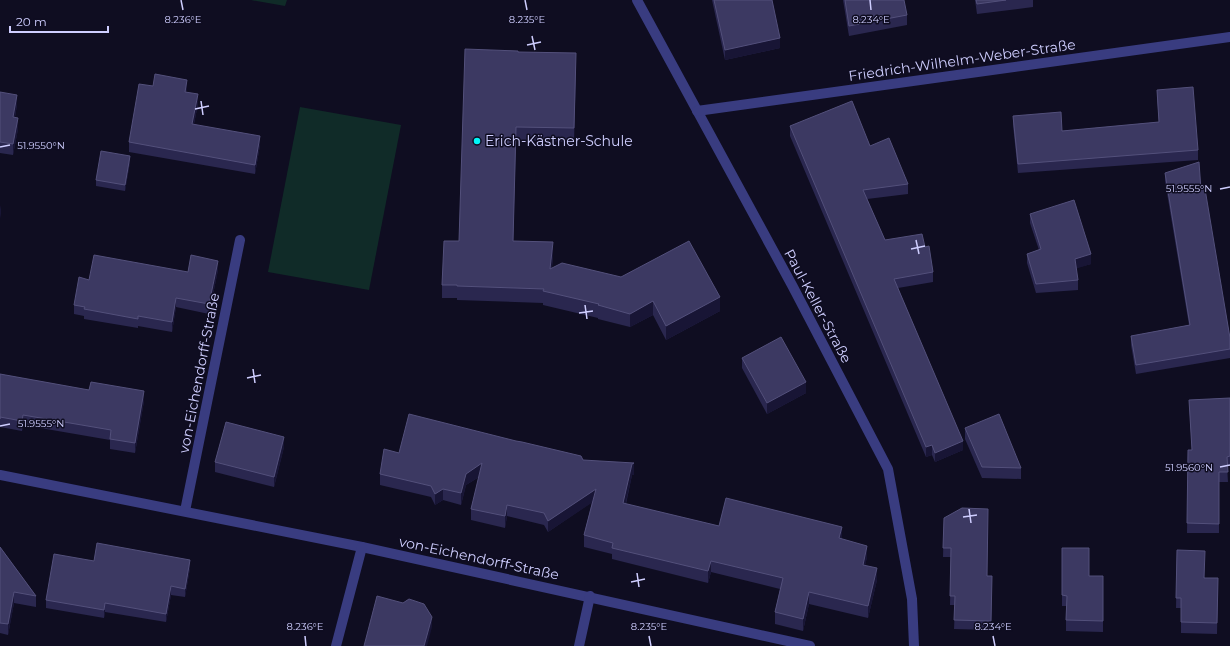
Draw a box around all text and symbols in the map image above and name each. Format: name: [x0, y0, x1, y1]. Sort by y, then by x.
scale bar: [10, 8, 108, 34]
text: 8.236°E: [165, 13, 202, 26]
text: 8.235°E: [509, 13, 545, 26]
text: 8.234°E: [852, 13, 890, 26]
text: 20 m: [16, 14, 47, 29]
street label: Friedrich-Wilhelm-Weber-Straße: [847, 35, 1077, 85]
place label: Erich-Kästner-Schule: [485, 132, 633, 150]
marker: Erich-Kästner-Schule: [472, 136, 482, 146]
text: 51.9550°N: [17, 139, 65, 152]
text: 51.9555°N: [1166, 182, 1212, 195]
street label: Paul-Keller-Straße: [780, 246, 856, 366]
street label: von-Eichendorff-Straße: [175, 291, 223, 455]
text: 51.9555°N: [18, 417, 64, 430]
text: 51.9560°N: [1165, 461, 1213, 474]
street label: von-Eichendorff-Straße: [397, 532, 561, 584]
text: 8.236°E: [287, 620, 324, 633]
text: 8.235°E: [631, 620, 667, 633]
text: 8.234°E: [974, 620, 1012, 633]

